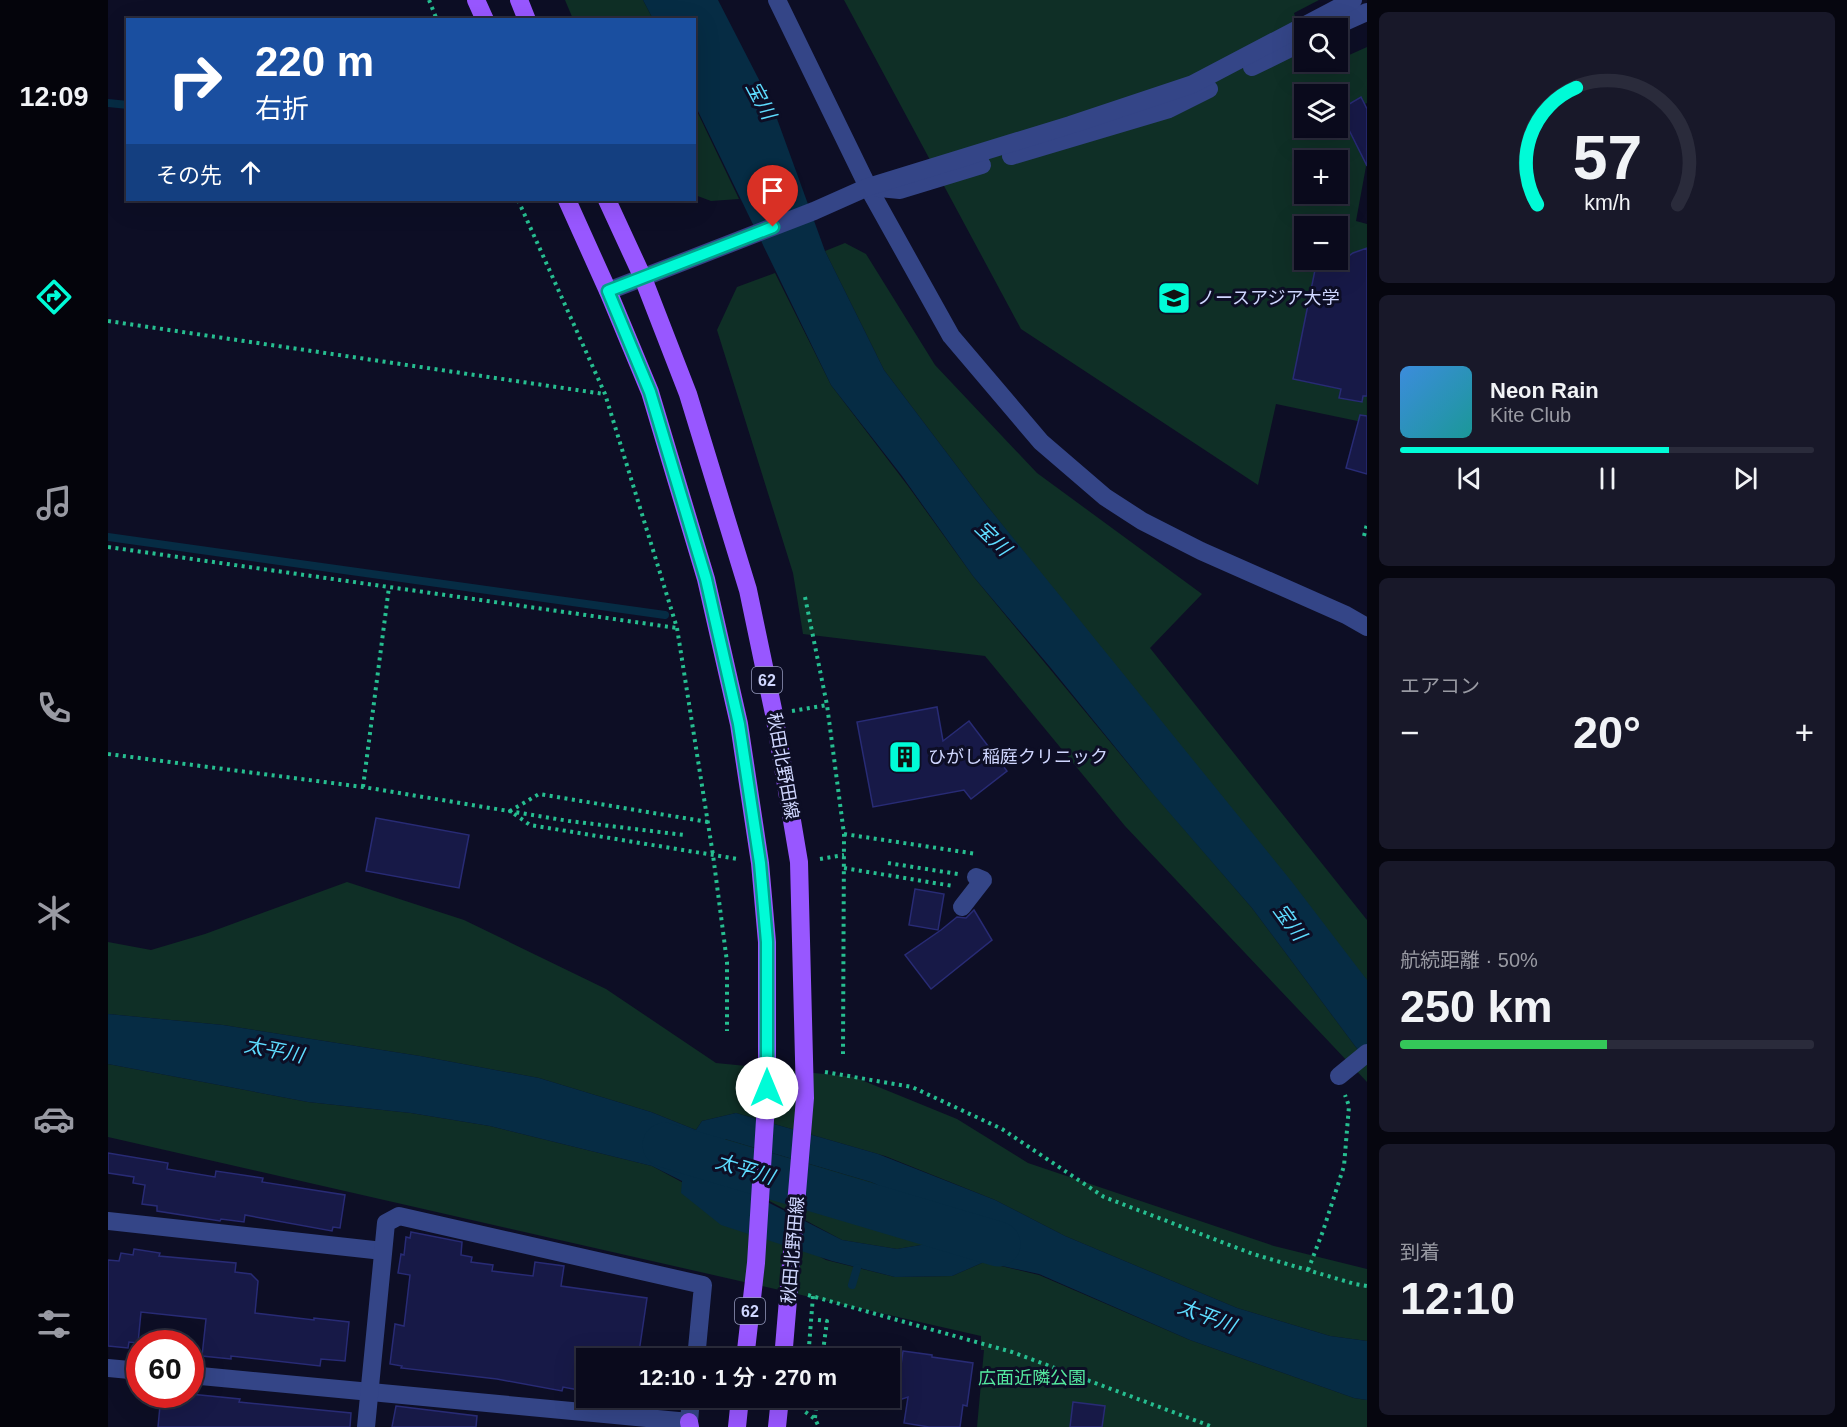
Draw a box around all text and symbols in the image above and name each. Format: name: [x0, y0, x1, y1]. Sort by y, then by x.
map controls: [1294, 18, 1348, 270]
button: search: [1294, 18, 1348, 72]
text: 220 m: [255, 38, 374, 85]
icon: right: [156, 42, 234, 120]
water label: 宝川: [742, 77, 781, 125]
text: 12:09: [19, 82, 89, 112]
button: layers: [1294, 84, 1348, 138]
text: 右折: [255, 94, 309, 124]
text: 57: [1572, 123, 1642, 192]
button: +: [1294, 150, 1348, 204]
icon: ahead: [234, 156, 267, 189]
text: その先: [156, 163, 222, 188]
pin: [747, 165, 798, 227]
icon: arrive: [756, 174, 789, 207]
text: km/h: [1584, 191, 1630, 215]
button: −: [1294, 216, 1348, 270]
icon: directions: [33, 276, 75, 318]
school or university icon: ノースアジア大学: [1156, 280, 1192, 316]
place label: ノースアジア大学: [1197, 288, 1339, 308]
text: Neon Rain: [1490, 378, 1599, 403]
text: Kite Club: [1490, 404, 1571, 426]
icon: previous: [1453, 462, 1486, 495]
icon: pause: [1591, 462, 1624, 495]
icon: next: [1729, 462, 1762, 495]
icon: music: [33, 482, 75, 524]
water label: 宝川: [971, 516, 1016, 561]
road number: 62: [752, 667, 782, 693]
text: エアコン: [1400, 675, 1480, 697]
icon: phone: [33, 687, 75, 729]
text: 20°: [1573, 707, 1641, 758]
street label: 秋田北野田線: [764, 711, 802, 821]
text: −: [1400, 714, 1419, 751]
text: +: [1795, 714, 1814, 751]
building icon: ひがし稲庭クリニック: [887, 739, 923, 775]
place label: ひがし稲庭クリニック: [928, 747, 1108, 767]
icon: climate: [33, 892, 75, 934]
water label: 宝川: [1269, 899, 1312, 946]
text: 航続距離 · 50%: [1400, 949, 1538, 971]
text: 250 km: [1400, 981, 1553, 1032]
water label: 太平川: [242, 1033, 308, 1067]
position arrow: [735, 1056, 799, 1120]
icon: car: [33, 1098, 75, 1140]
water label: 太平川: [713, 1150, 779, 1189]
street label: 秋田北野田線: [778, 1195, 808, 1305]
text: 到着: [1400, 1241, 1440, 1263]
text: 12:10: [1400, 1273, 1515, 1324]
water label: 太平川: [1175, 1295, 1241, 1338]
road number: 62: [735, 1298, 765, 1324]
icon: filters: [33, 1303, 75, 1345]
speed limit sign: 60: [126, 1330, 204, 1408]
text: 12:10 · 1 分 · 270 m: [639, 1365, 837, 1390]
park label: 広面近隣公園: [978, 1368, 1086, 1388]

